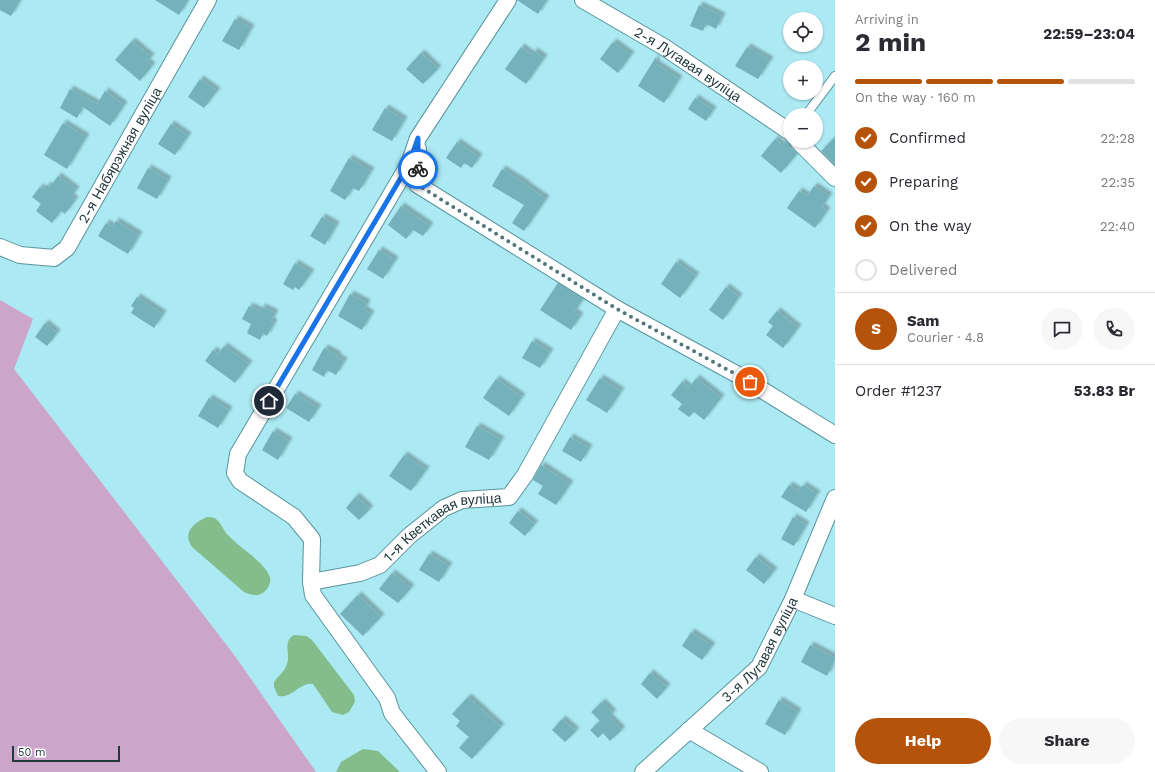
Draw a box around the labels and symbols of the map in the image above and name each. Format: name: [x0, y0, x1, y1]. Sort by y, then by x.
street label: 2-я Лугавая вуліца: [631, 23, 745, 105]
street label: 2-я Набярэжная вуліца: [75, 84, 165, 226]
courier: [398, 149, 438, 189]
pin: [733, 365, 767, 399]
pin: [252, 384, 286, 418]
street label: 1-я Кветкавая вуліца: [380, 489, 502, 565]
street label: 3-я Лугавая вуліца: [718, 594, 801, 705]
scale bar: [12, 744, 120, 763]

